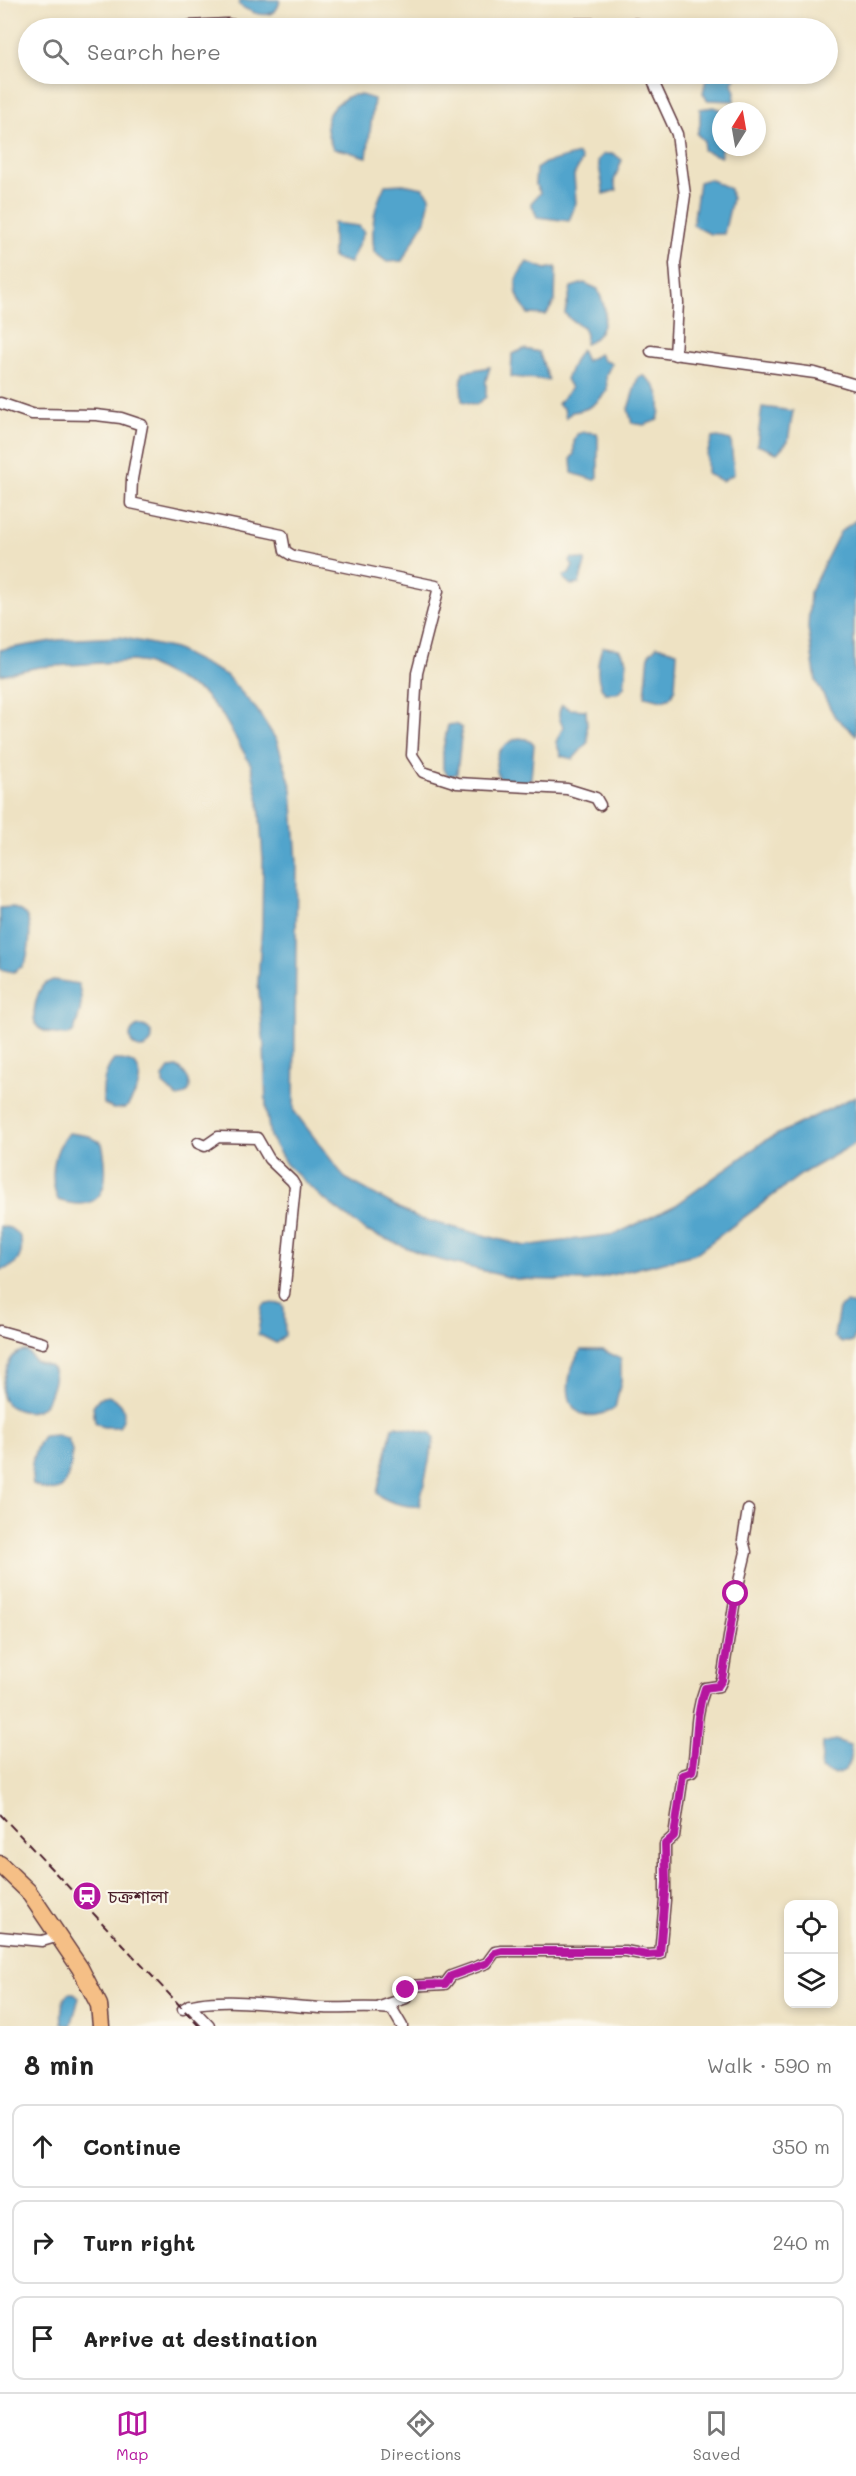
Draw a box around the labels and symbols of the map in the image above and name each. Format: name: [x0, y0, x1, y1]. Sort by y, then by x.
north arrow: [712, 102, 766, 156]
route start: [722, 1580, 748, 1606]
station icon: চক্রশালা: [71, 1880, 103, 1912]
place label: চক্রশালা: [107, 1884, 168, 1908]
route end: [392, 1976, 418, 2002]

